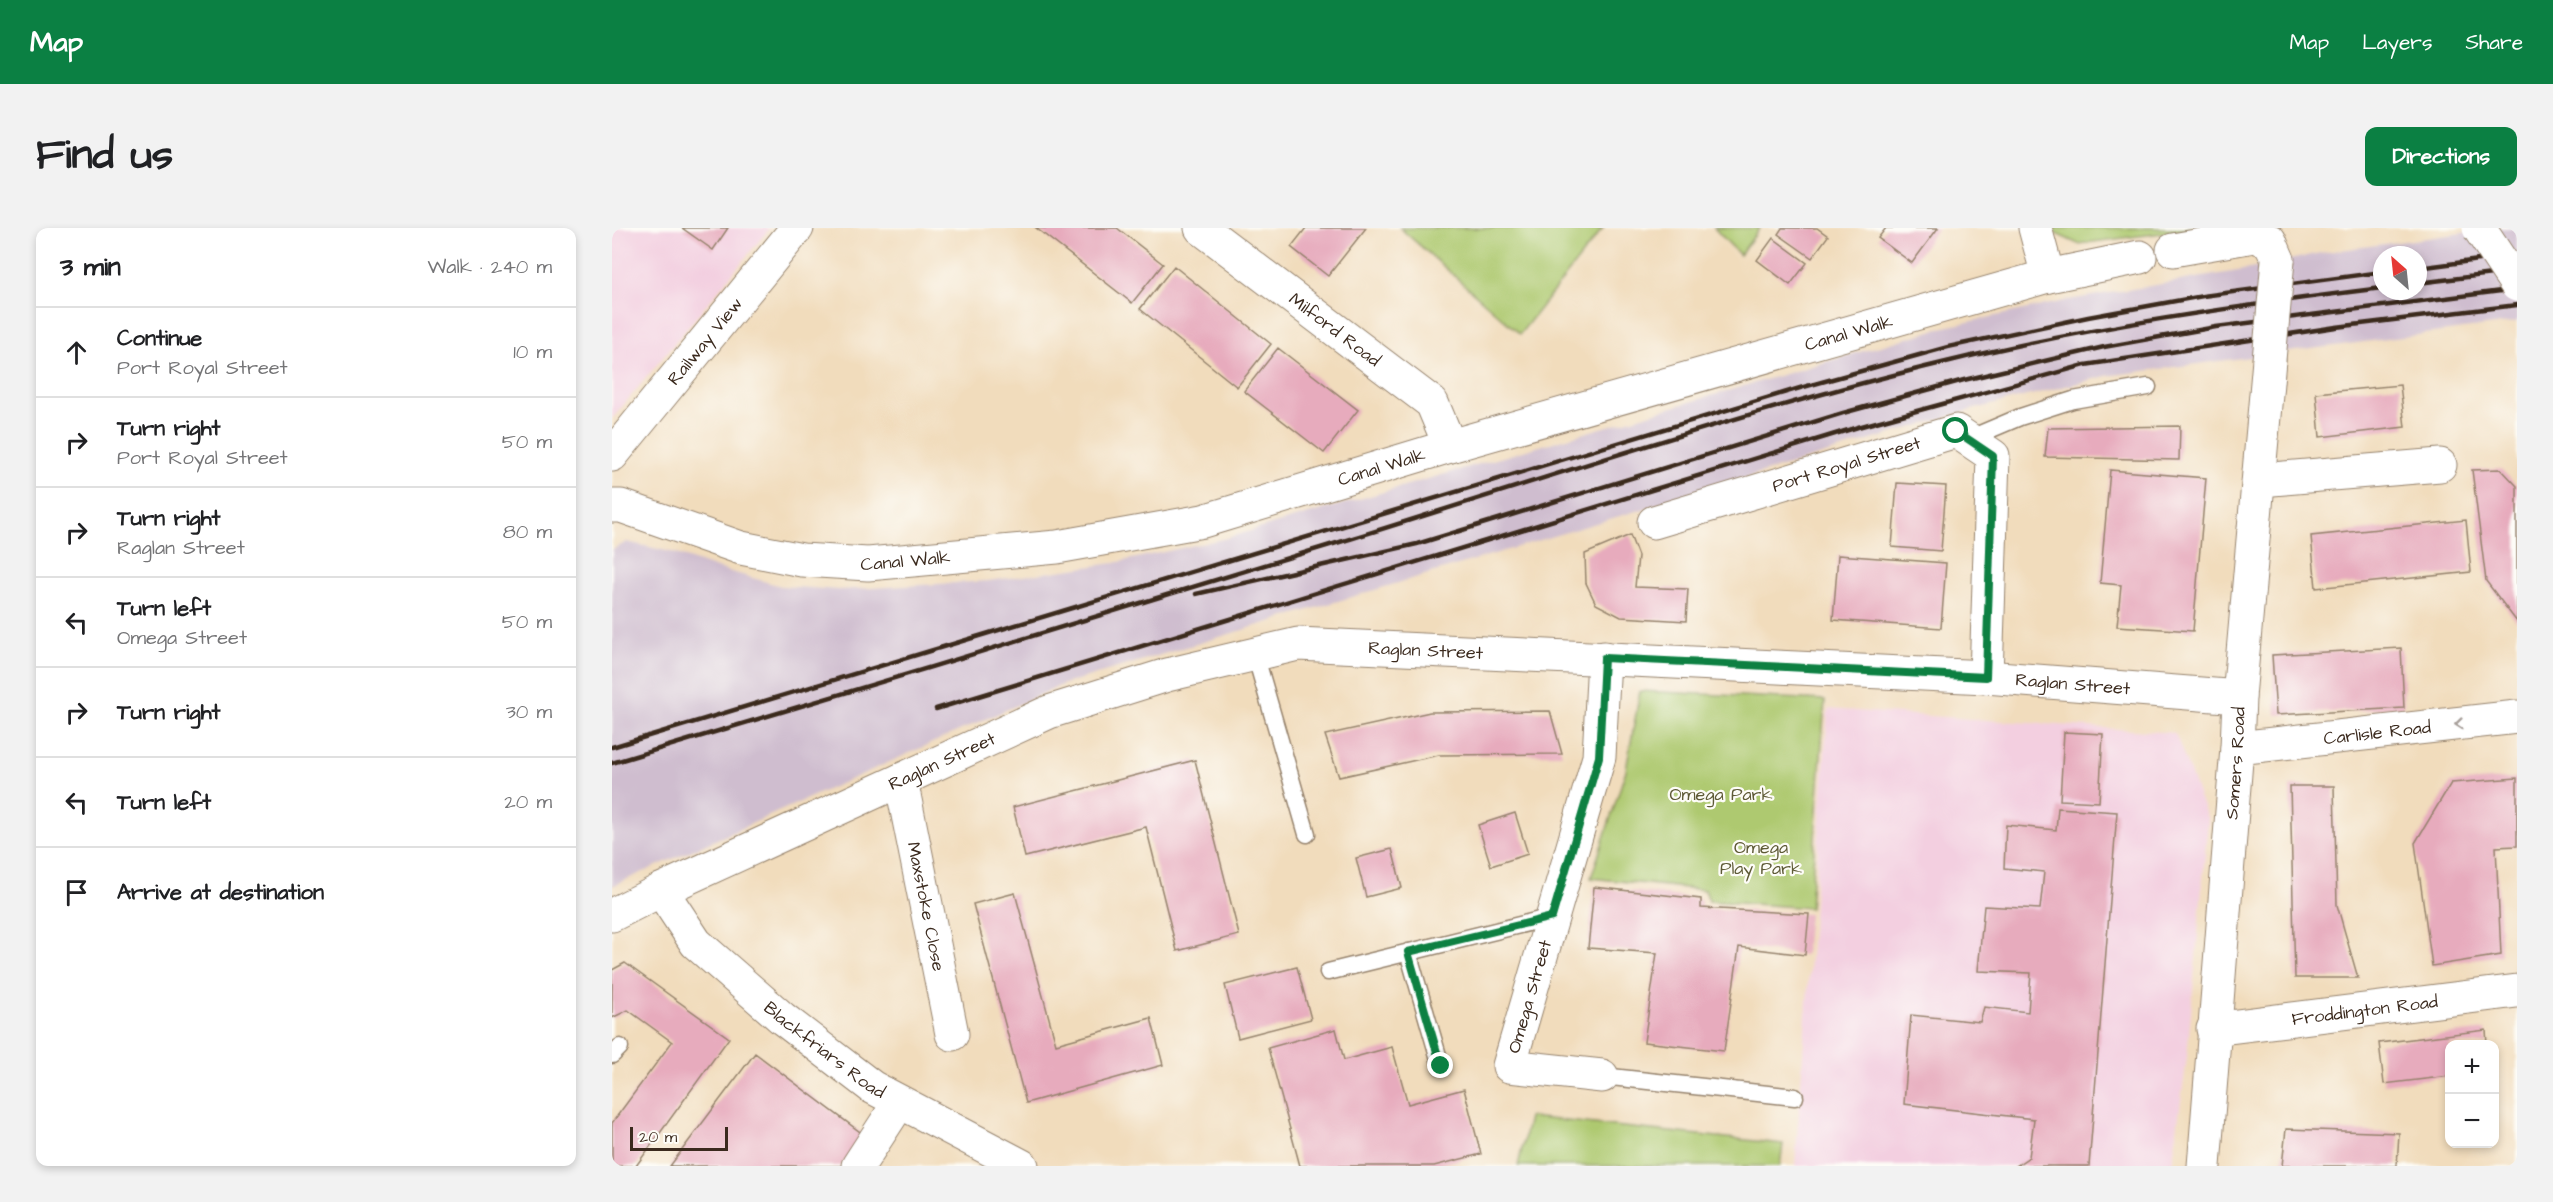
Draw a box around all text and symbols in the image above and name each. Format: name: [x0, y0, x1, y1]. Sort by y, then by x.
text: Map: [30, 23, 83, 62]
text: Map: [2289, 28, 2329, 57]
text: Layers: [2362, 28, 2432, 57]
text: Share: [2465, 28, 2523, 57]
text: Find us: [36, 127, 173, 185]
button: Directions: [2365, 127, 2517, 186]
north arrow: [2373, 246, 2427, 300]
text: 3 min: [60, 249, 121, 285]
text: Walk · 240 m: [428, 253, 552, 281]
street label: Milford Road: [1284, 287, 1386, 372]
street label: Railway View: [661, 292, 748, 390]
street label: Canal Walk: [1802, 308, 1895, 357]
text: Continue: [117, 323, 202, 354]
icon: ahead: [60, 336, 93, 369]
text: 10 m: [513, 338, 552, 366]
text: Port Royal Street: [117, 354, 288, 382]
text: Turn right: [117, 413, 220, 444]
route start: [1942, 417, 1968, 443]
icon: right: [60, 426, 93, 459]
text: 50 m: [502, 428, 552, 456]
street label: Port Royal Street: [1769, 430, 1924, 498]
street label: Canal Walk: [1335, 442, 1428, 492]
text: Port Royal Street: [117, 444, 288, 472]
text: Turn right: [117, 503, 220, 534]
icon: right: [60, 516, 93, 549]
text: 80 m: [503, 518, 552, 546]
text: Raglan Street: [117, 534, 245, 562]
street label: Canal Walk: [860, 544, 951, 577]
text: Turn left: [117, 593, 211, 624]
icon: left: [60, 606, 93, 639]
text: 50 m: [502, 608, 552, 636]
text: Omega Street: [117, 624, 247, 652]
street label: Raglan Street: [1368, 635, 1484, 665]
street label: Raglan Street: [2014, 667, 2132, 701]
icon: right: [60, 696, 93, 729]
text: Turn right: [117, 697, 220, 728]
text: 30 m: [506, 698, 552, 726]
street label: Somers Road: [2219, 706, 2251, 821]
street label: Carlisle Road: [2322, 714, 2432, 751]
one-way arrow: [2454, 717, 2463, 729]
street label: Raglan Street: [884, 725, 1000, 797]
park label: Omega Park: [1669, 782, 1773, 808]
icon: left: [60, 786, 93, 819]
text: Turn left: [117, 787, 211, 818]
text: 20 m: [504, 788, 552, 816]
park label: Omega Play Park: [1720, 835, 1802, 882]
street label: Maxstoke Close: [901, 840, 952, 974]
icon: arrive: [60, 876, 93, 909]
text: Arrive at destination: [117, 877, 324, 908]
street label: Omega Street: [1501, 936, 1558, 1056]
street label: Froddington Road: [2290, 989, 2439, 1032]
street label: Blackfriars Road: [758, 995, 890, 1104]
map controls: [2445, 1040, 2499, 1148]
button: +: [2445, 1040, 2499, 1094]
route end: [1427, 1052, 1453, 1078]
button: −: [2445, 1094, 2499, 1148]
scale bar: [630, 1124, 728, 1152]
text: 20 m: [639, 1126, 677, 1148]

